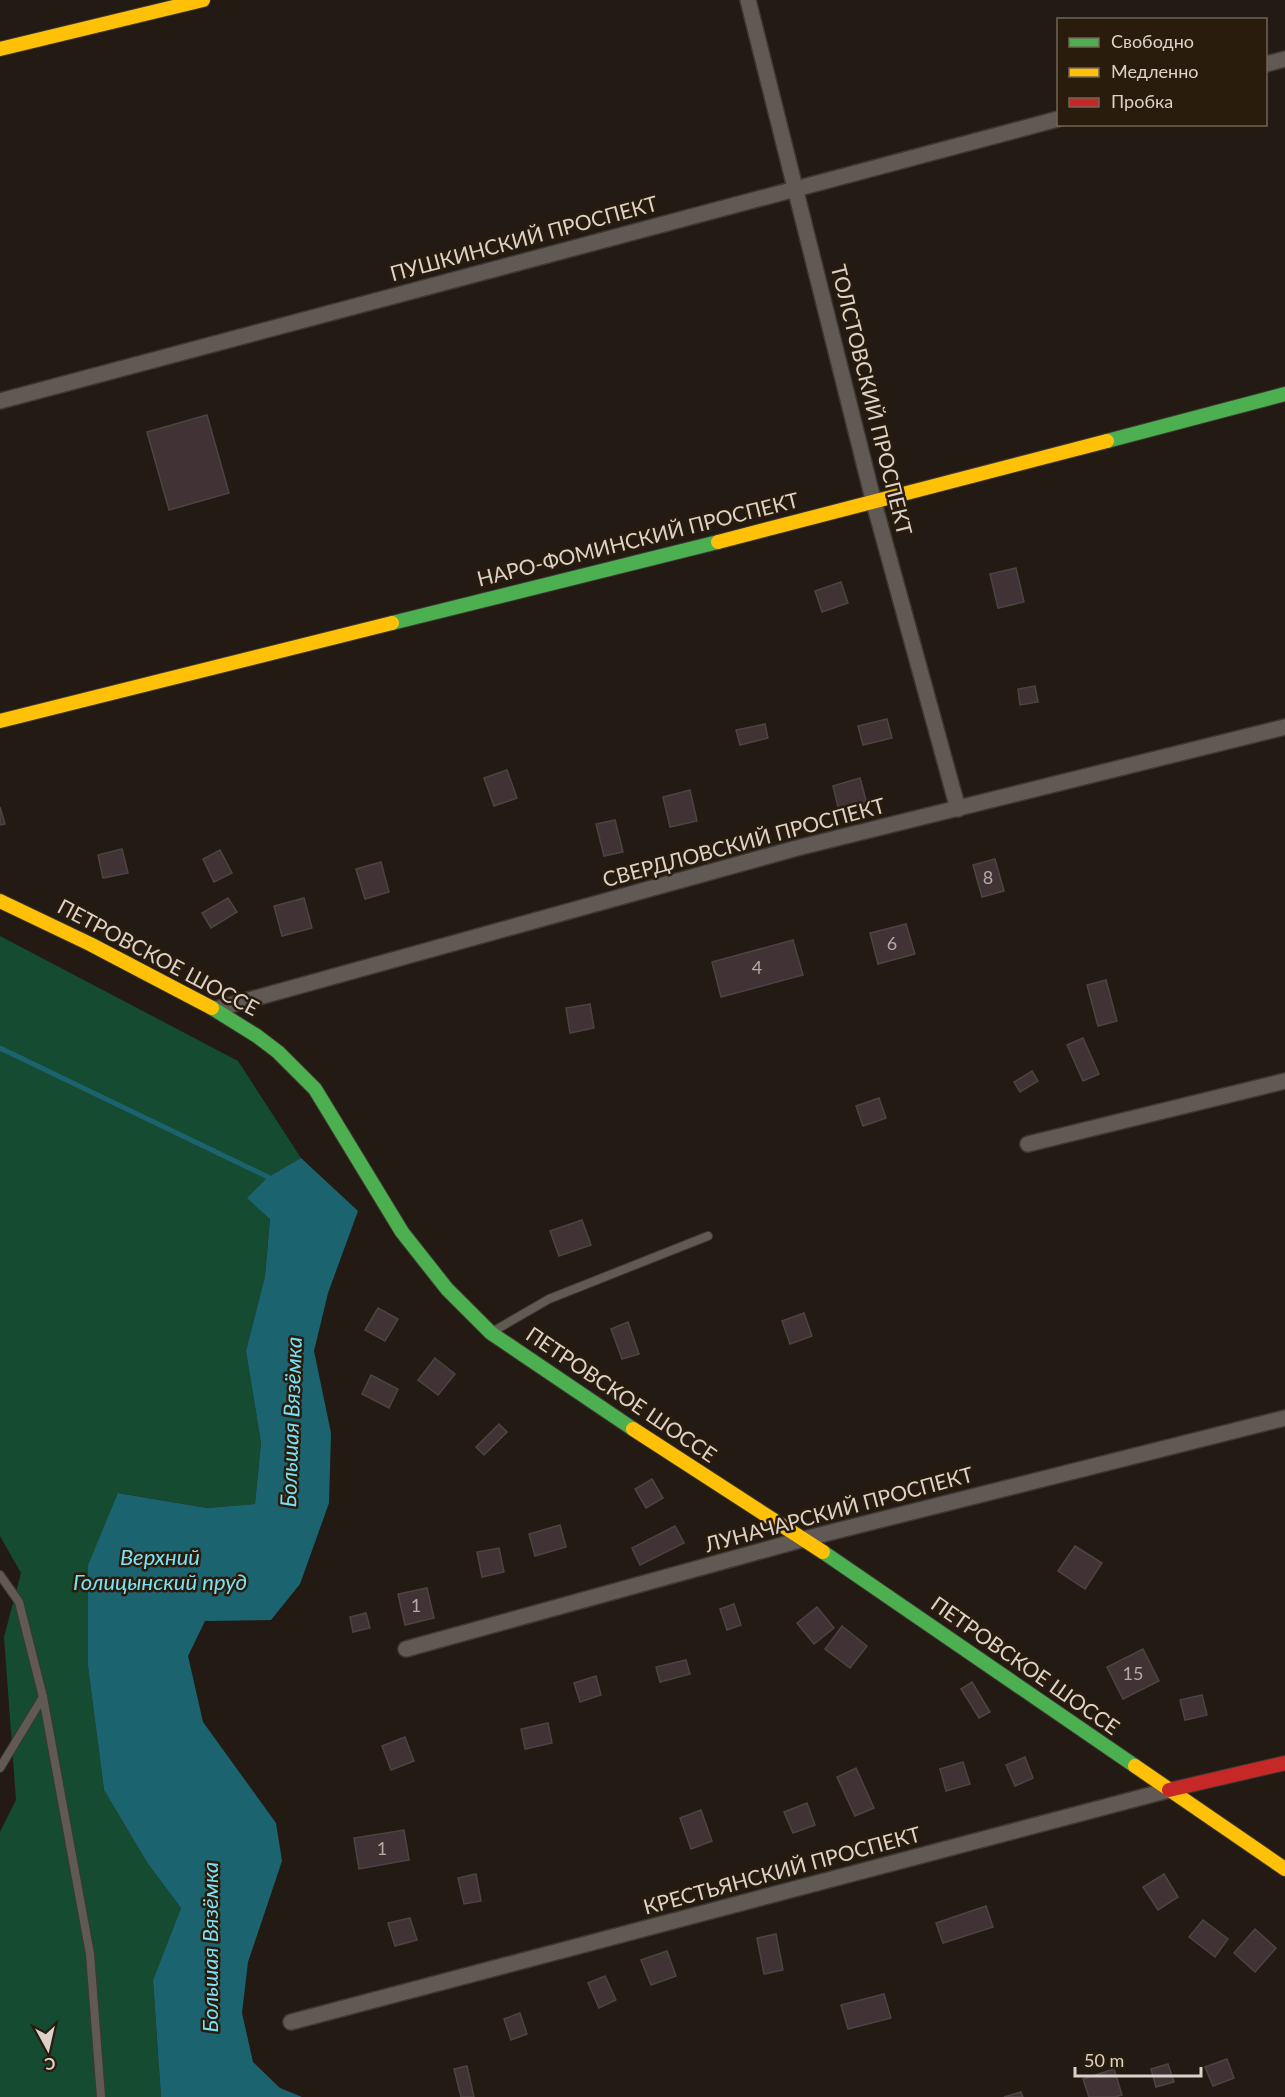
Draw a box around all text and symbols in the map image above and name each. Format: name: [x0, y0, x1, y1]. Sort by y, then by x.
legend: [1057, 18, 1267, 126]
text: Свободно: [1111, 30, 1194, 52]
text: Медленно: [1111, 60, 1199, 82]
text: Пробка: [1111, 90, 1173, 112]
street label: ПУШКИНСКИЙ ПРОСПЕКТ: [387, 190, 661, 285]
street label: ТОЛСТОВСКИЙ ПРОСПЕКТ: [827, 262, 918, 538]
street label: НАРО-ФОМИНСКИЙ ПРОСПЕКТ: [474, 486, 802, 591]
street label: СВЕРДЛОВСКИЙ ПРОСПЕКТ: [600, 792, 888, 891]
house number: 8: [983, 866, 993, 888]
street label: ПЕТРОВСКОЕ ШОССЕ: [54, 893, 263, 1020]
house number: 6: [887, 932, 897, 954]
house number: 4: [752, 956, 762, 978]
street label: ПЕТРОВСКОЕ ШОССЕ: [522, 1321, 722, 1467]
water label: Большая Вязёмка: [274, 1336, 307, 1508]
street label: ЛУНАЧАРСКИЙ ПРОСПЕКТ: [701, 1461, 976, 1557]
water label: Верхний Голицынский пруд: [73, 1543, 247, 1595]
street label: ПЕТРОВСКОЕ ШОССЕ: [927, 1590, 1125, 1739]
house number: 1: [411, 1594, 421, 1616]
house number: 15: [1123, 1662, 1143, 1684]
street label: КРЕСТЬЯНСКИЙ ПРОСПЕКТ: [640, 1820, 924, 1919]
house number: 1: [377, 1837, 387, 1859]
water label: Большая Вязёмка: [196, 1862, 223, 2032]
north arrow: [18, 2019, 78, 2079]
scale bar: [1075, 2040, 1201, 2078]
text: 50 m: [1084, 2049, 1124, 2071]
text: С: [43, 2054, 57, 2075]

